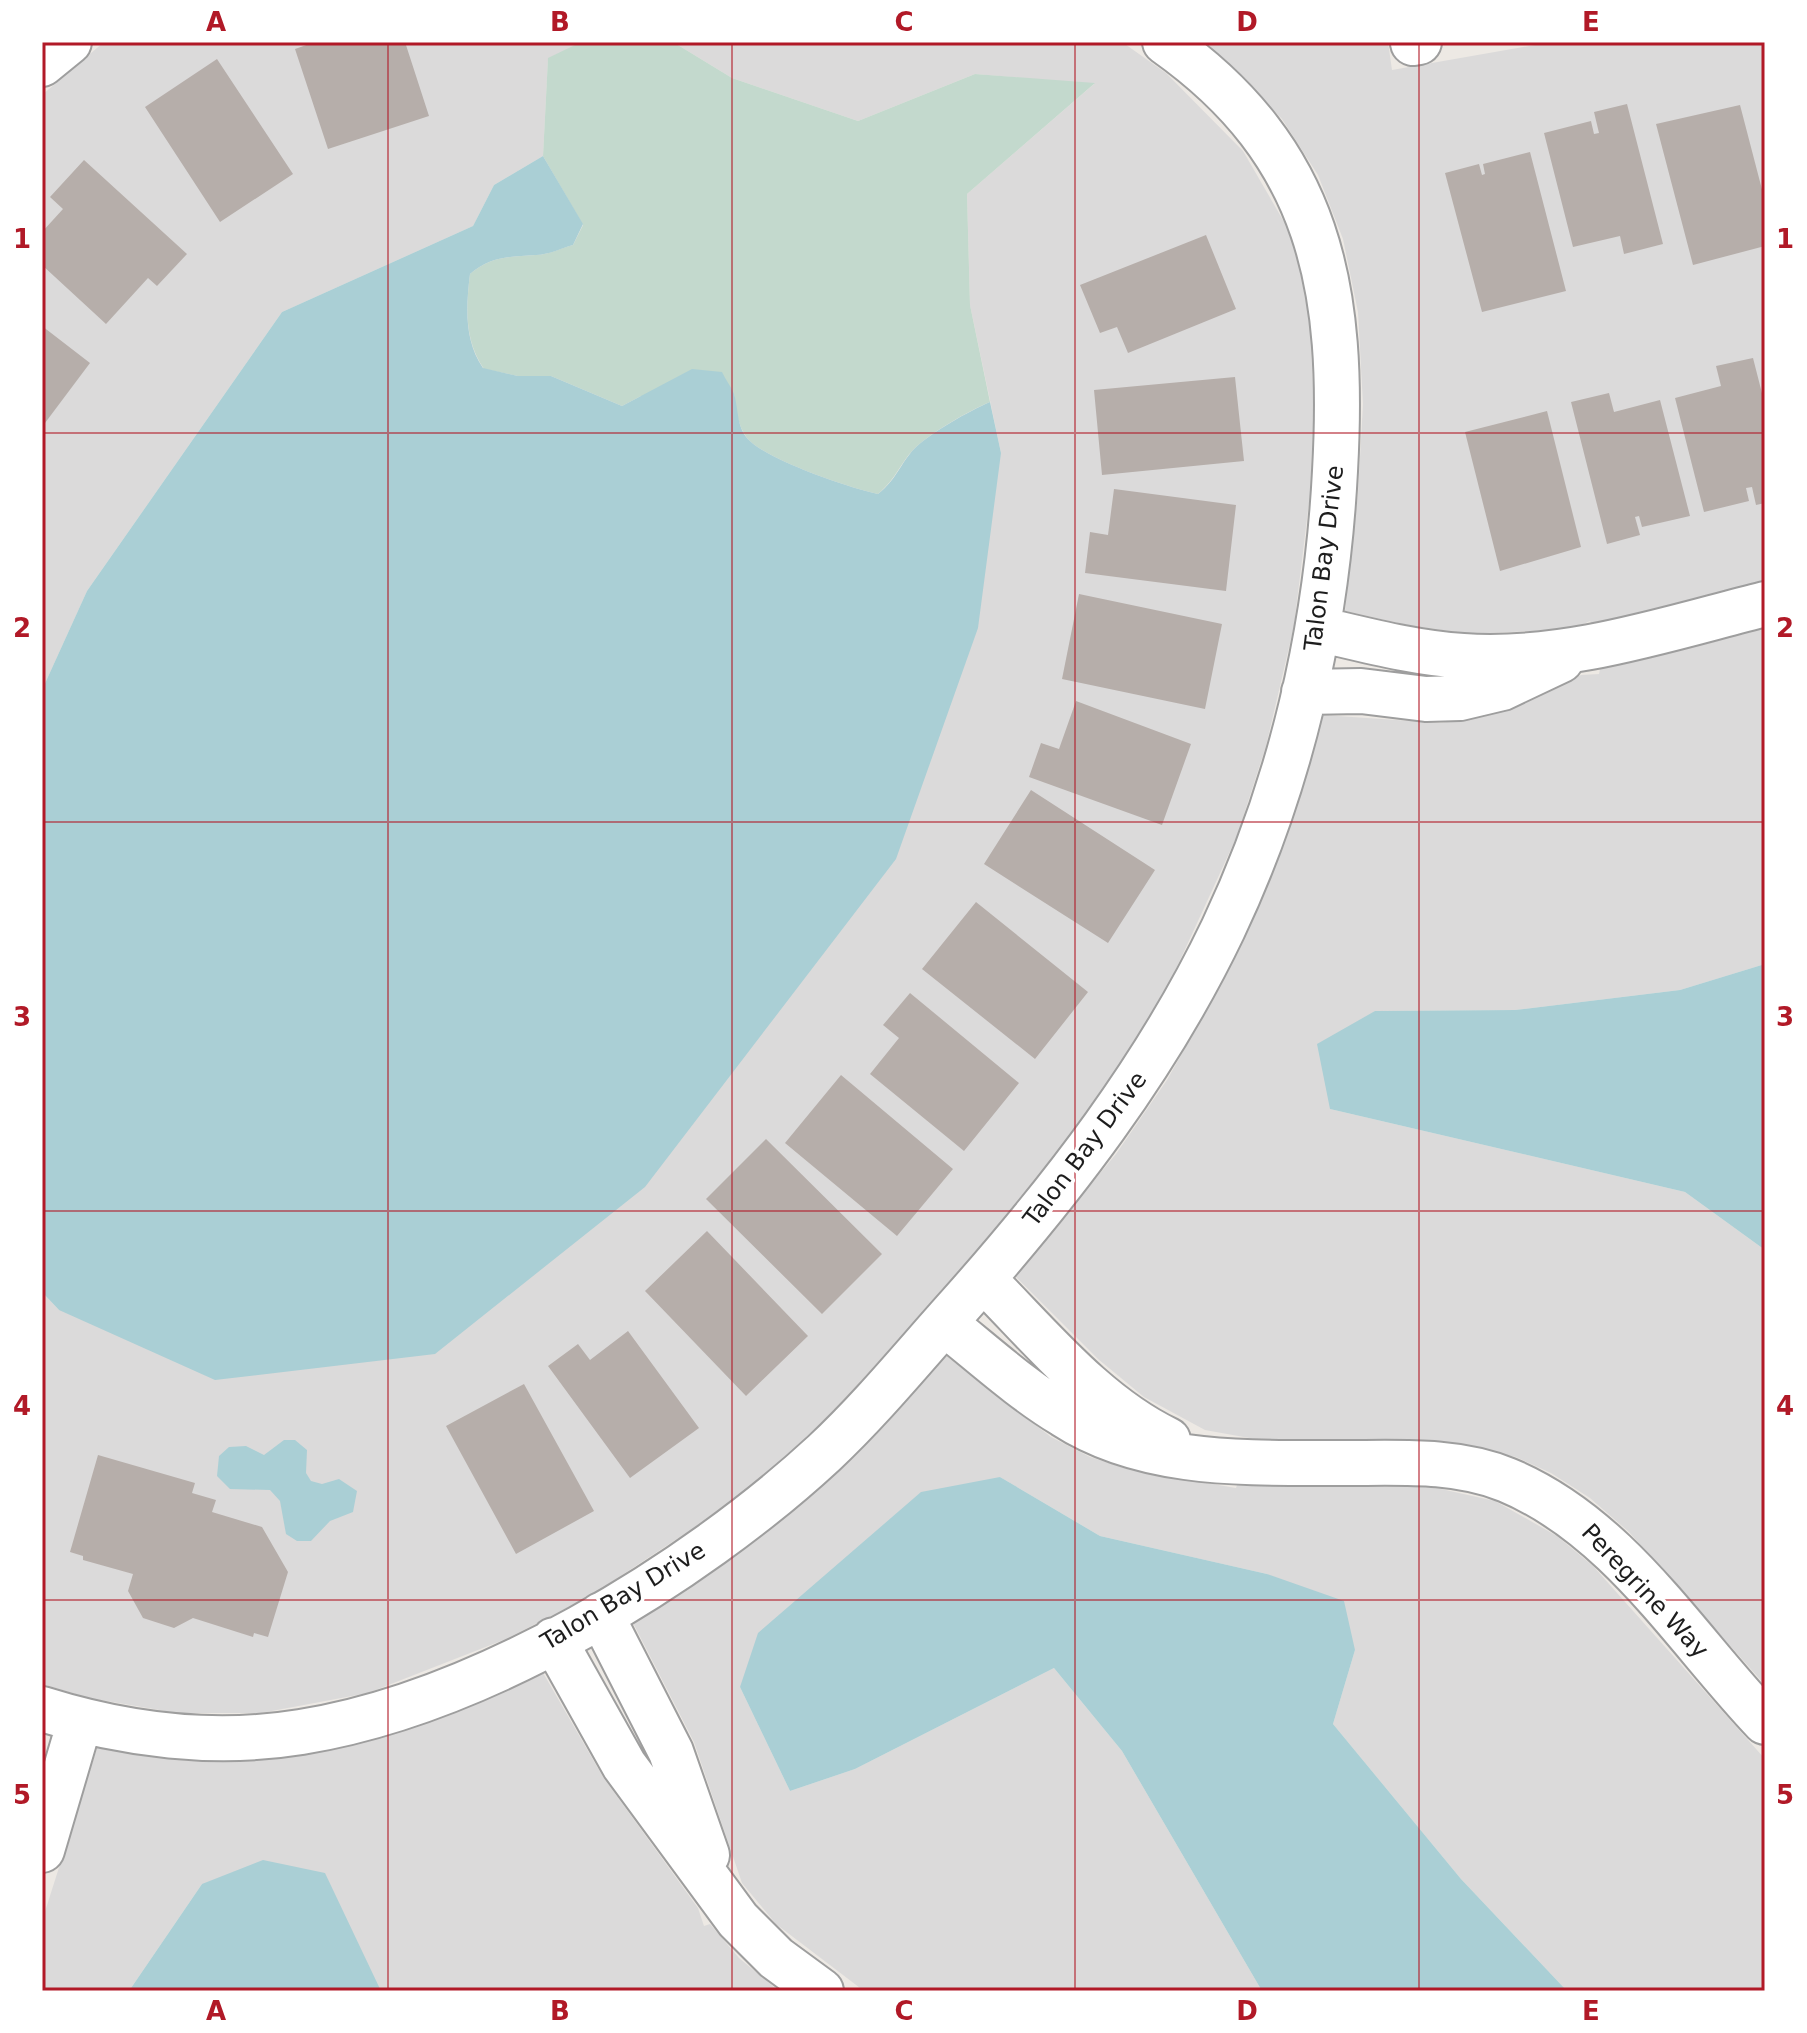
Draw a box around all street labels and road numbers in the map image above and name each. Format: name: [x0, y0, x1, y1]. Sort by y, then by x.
street label: Talon Bay Drive: [1299, 464, 1349, 653]
street label: Talon Bay Drive: [1017, 1066, 1152, 1233]
street label: Peregrine Way: [1576, 1518, 1714, 1664]
street label: Talon Bay Drive: [535, 1536, 710, 1657]

